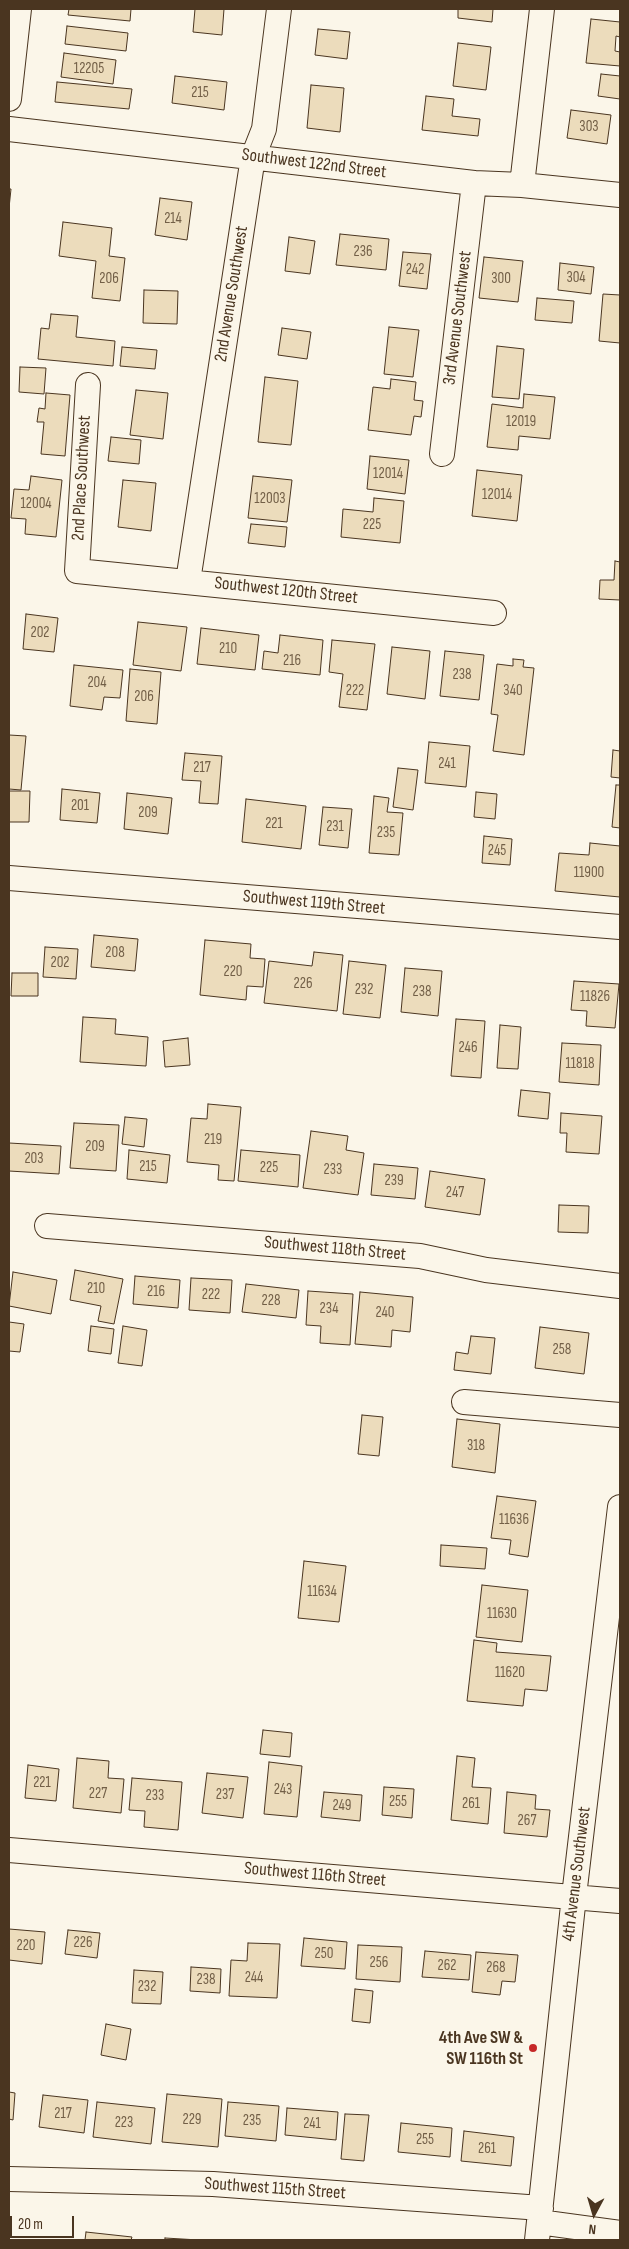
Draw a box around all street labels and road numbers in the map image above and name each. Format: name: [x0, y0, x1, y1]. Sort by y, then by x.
street label: Southwest 122nd Street: [241, 144, 387, 184]
street label: 2nd Avenue Southwest: [211, 224, 253, 364]
street label: 3rd Avenue Southwest: [439, 250, 477, 386]
street label: 2nd Place Southwest: [68, 415, 96, 541]
street label: Southwest 120th Street: [213, 573, 359, 609]
street label: Southwest 119th Street: [242, 886, 386, 920]
street label: Southwest 118th Street: [263, 1232, 407, 1266]
street label: 4th Avenue Southwest: [558, 1805, 596, 1943]
street label: Southwest 116th Street: [243, 1858, 387, 1892]
street label: Southwest 115th Street: [204, 2173, 346, 2205]

